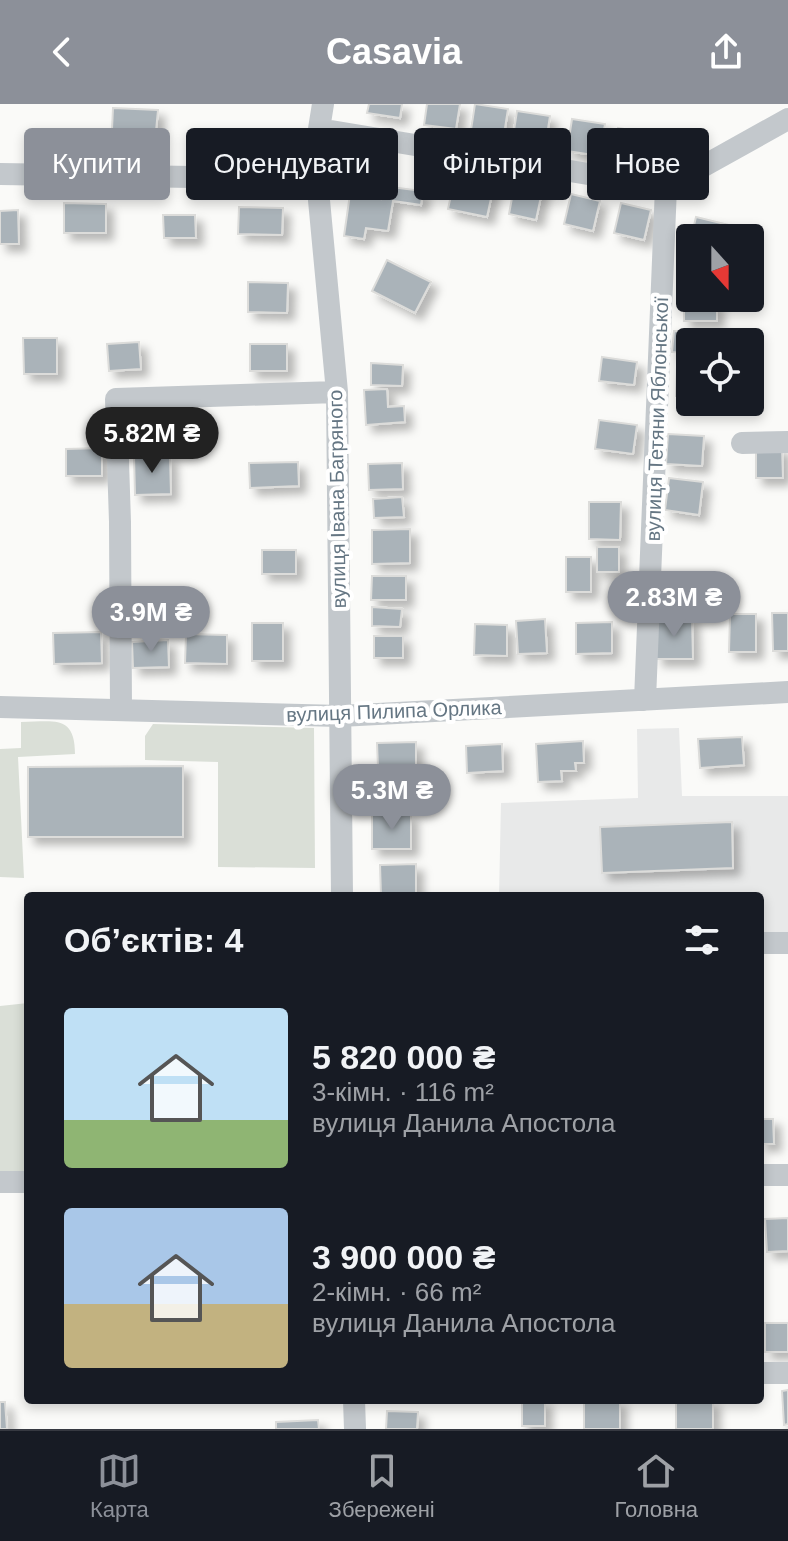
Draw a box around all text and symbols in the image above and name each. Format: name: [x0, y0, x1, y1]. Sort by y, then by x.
icon: back: [40, 30, 84, 74]
icon: share: [704, 30, 748, 74]
text: Casavia: [326, 31, 462, 72]
chip: Купити: [24, 128, 170, 200]
chip: Орендувати: [186, 128, 398, 200]
chip: Фільтри: [414, 128, 571, 200]
chip: Нове: [587, 128, 709, 200]
north arrow: [676, 224, 764, 312]
map controls: [676, 224, 764, 416]
street label: вулиця Тетяни Яблонської: [642, 296, 672, 542]
button: locate: [676, 328, 764, 416]
street label: вулиця Івана Багряного: [324, 389, 350, 609]
pin: 5.82M ₴: [78, 407, 226, 475]
text: 5.82M ₴: [104, 418, 200, 448]
pin: 2.83M ₴: [600, 571, 748, 639]
text: 2.83M ₴: [626, 582, 722, 612]
pin: 3.9M ₴: [86, 586, 216, 654]
text: 3.9M ₴: [110, 597, 192, 627]
street label: вулиця Пилипа Орлика: [286, 696, 503, 726]
pin: 5.3M ₴: [327, 764, 457, 832]
text: 5.3M ₴: [351, 775, 433, 805]
icon: filters: [680, 918, 724, 962]
text: Об’єктів: 4: [64, 921, 243, 959]
text: 5 820 000 ₴: [312, 1038, 495, 1076]
icon: home: [128, 1040, 224, 1136]
text: 3-кімн. · 116 m²: [312, 1077, 494, 1107]
text: вулиця Данила Апостола: [312, 1108, 615, 1138]
text: 3 900 000 ₴: [312, 1238, 495, 1276]
icon: home: [128, 1240, 224, 1336]
text: 2-кімн. · 66 m²: [312, 1277, 481, 1307]
text: вулиця Данила Апостола: [312, 1308, 615, 1338]
tab: Карта: [90, 1449, 149, 1523]
tab: Збережені: [329, 1449, 435, 1523]
tab: Головна: [615, 1449, 698, 1523]

